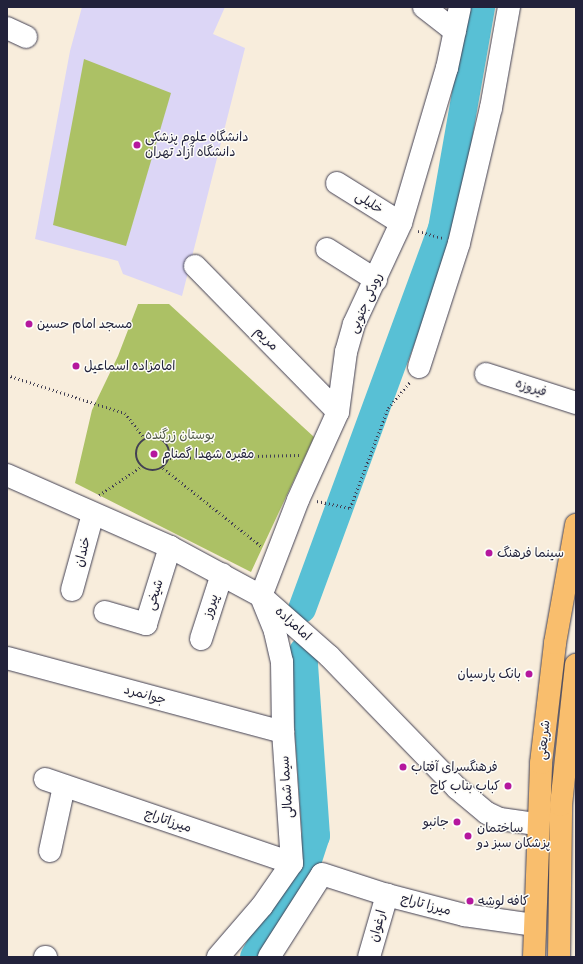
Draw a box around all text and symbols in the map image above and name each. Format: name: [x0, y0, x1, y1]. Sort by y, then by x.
place label: دانشگاه علوم پزشکی دانشگاه آزاد تهران: [145, 130, 249, 161]
marker: دانشگاه علوم پزشکی دانشگاه آزاد تهران: [132, 140, 142, 150]
street label: خلیلی: [352, 188, 386, 218]
street label: رودکی جنوبی: [346, 270, 386, 336]
place label: مسجد امام حسین: [37, 316, 132, 332]
marker: مسجد امام حسین: [24, 319, 34, 329]
street label: مریم: [251, 324, 281, 354]
place label: امامزاده اسماعیل: [84, 358, 175, 374]
marker: امامزاده اسماعیل: [71, 361, 81, 371]
street label: فیروزه: [513, 376, 549, 400]
park label: بوستان زرگنده: [145, 427, 215, 443]
place label: مقبره شهدا گمنام: [162, 446, 254, 462]
marker: مقبره شهدا گمنام: [149, 449, 159, 459]
street label: خندان: [71, 535, 95, 569]
place label: سینما فرهنگ: [497, 545, 564, 561]
marker: سینما فرهنگ: [484, 548, 494, 558]
street label: شیخی: [143, 578, 167, 612]
street label: پیروز: [200, 592, 222, 620]
street label: امامزاده: [272, 604, 314, 644]
place label: بانک پارسیان: [457, 666, 521, 682]
marker: بانک پارسیان: [524, 669, 534, 679]
street label: جوانمرد: [122, 682, 168, 708]
street label: شریعتی: [534, 719, 554, 761]
street label: سیما شمالی: [277, 755, 297, 819]
place label: فرهنگسرای آفتاب: [411, 759, 498, 775]
marker: فرهنگسرای آفتاب: [398, 762, 408, 772]
place label: کباب بناب کاج: [430, 778, 500, 794]
marker: کباب بناب کاج: [503, 781, 513, 791]
street label: میرزاتاراج: [142, 806, 194, 836]
place label: جانبو: [423, 814, 449, 830]
marker: جانبو: [452, 817, 462, 827]
place label: ساختمان پزشکان سبز دو: [477, 821, 550, 852]
marker: ساختمان پزشکان سبز دو: [462, 830, 474, 842]
street label: میرزا تاراج: [399, 891, 453, 919]
place label: کافه لوشه: [478, 893, 529, 909]
marker: کافه لوشه: [465, 896, 475, 906]
street label: ارغوان: [366, 908, 390, 944]

